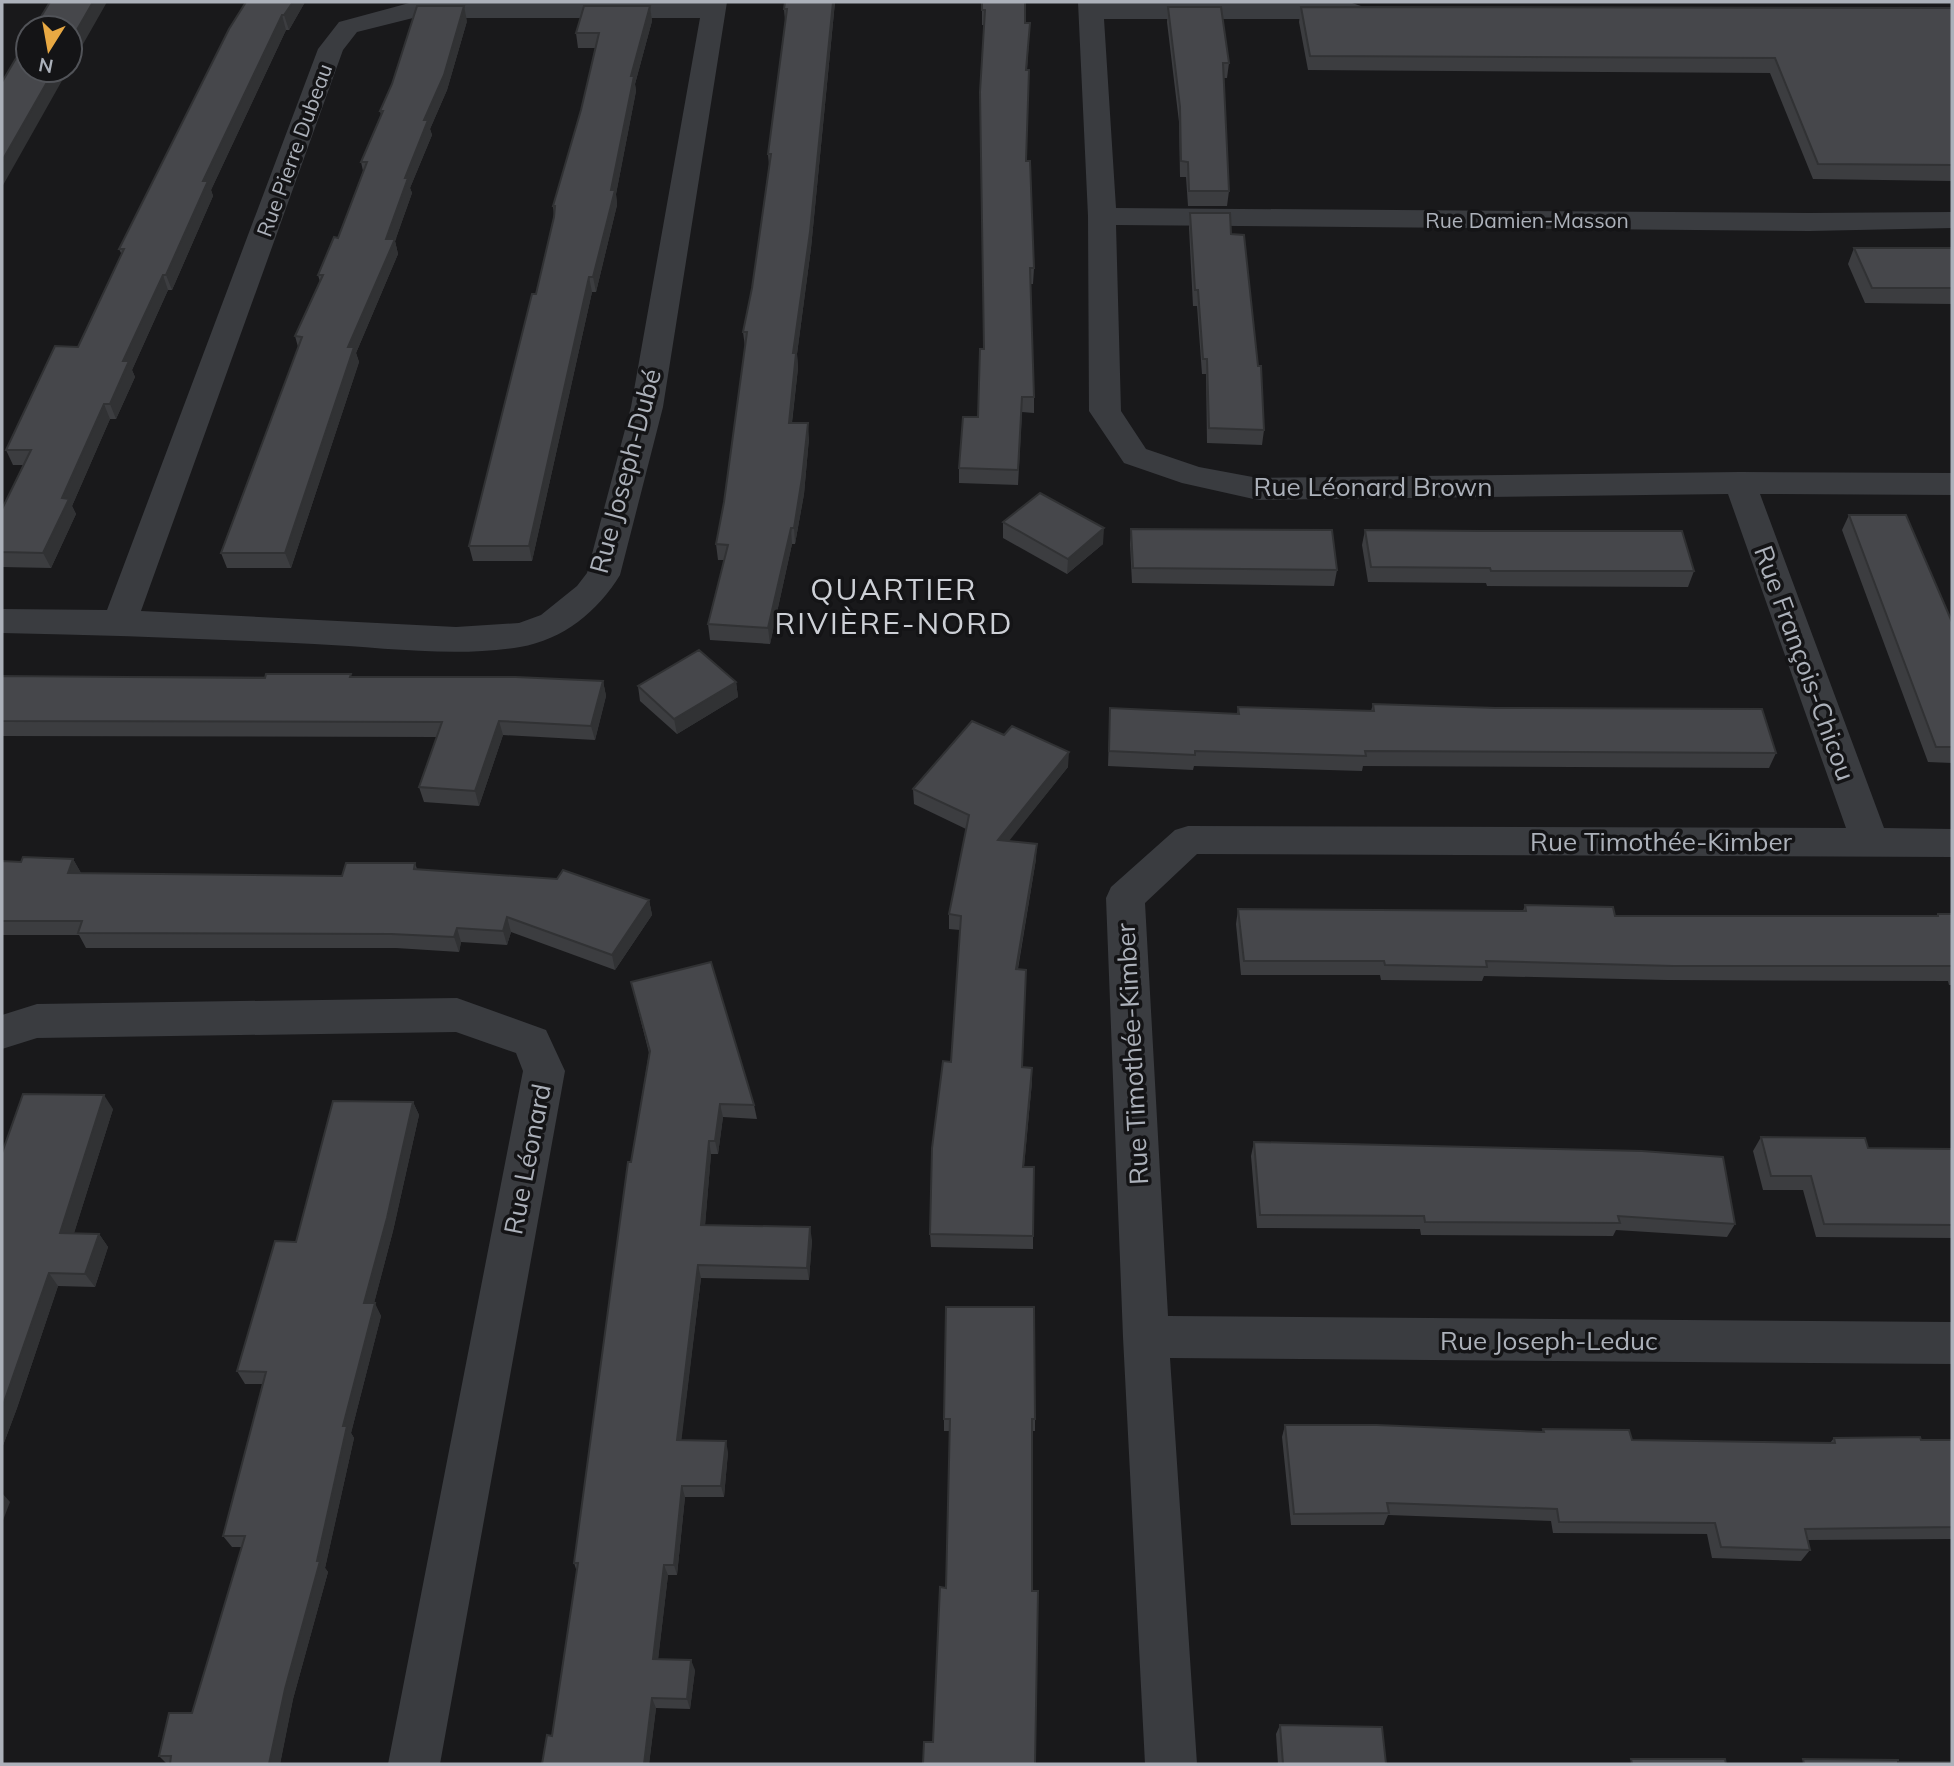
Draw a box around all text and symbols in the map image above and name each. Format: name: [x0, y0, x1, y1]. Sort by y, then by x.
north arrow: [14, 14, 84, 84]
text: N: [36, 53, 55, 79]
street label: Rue Pierre Dubeau: [251, 60, 337, 240]
street label: Rue Damien-Masson: [1425, 207, 1629, 233]
street label: Rue Joseph-Dubé: [582, 365, 668, 577]
street label: Rue Léonard Brown: [1254, 470, 1492, 503]
street label: Rue François-Chicou: [1747, 541, 1863, 785]
district label: QUARTIER RIVIÈRE-NORD: [775, 570, 1013, 642]
street label: Rue Timothée-Kimber: [1530, 825, 1793, 858]
street label: Rue Timothée-Kimber: [1109, 922, 1155, 1186]
street label: Rue Léonard: [496, 1081, 558, 1237]
street label: Rue Joseph-Leduc: [1440, 1324, 1658, 1357]

